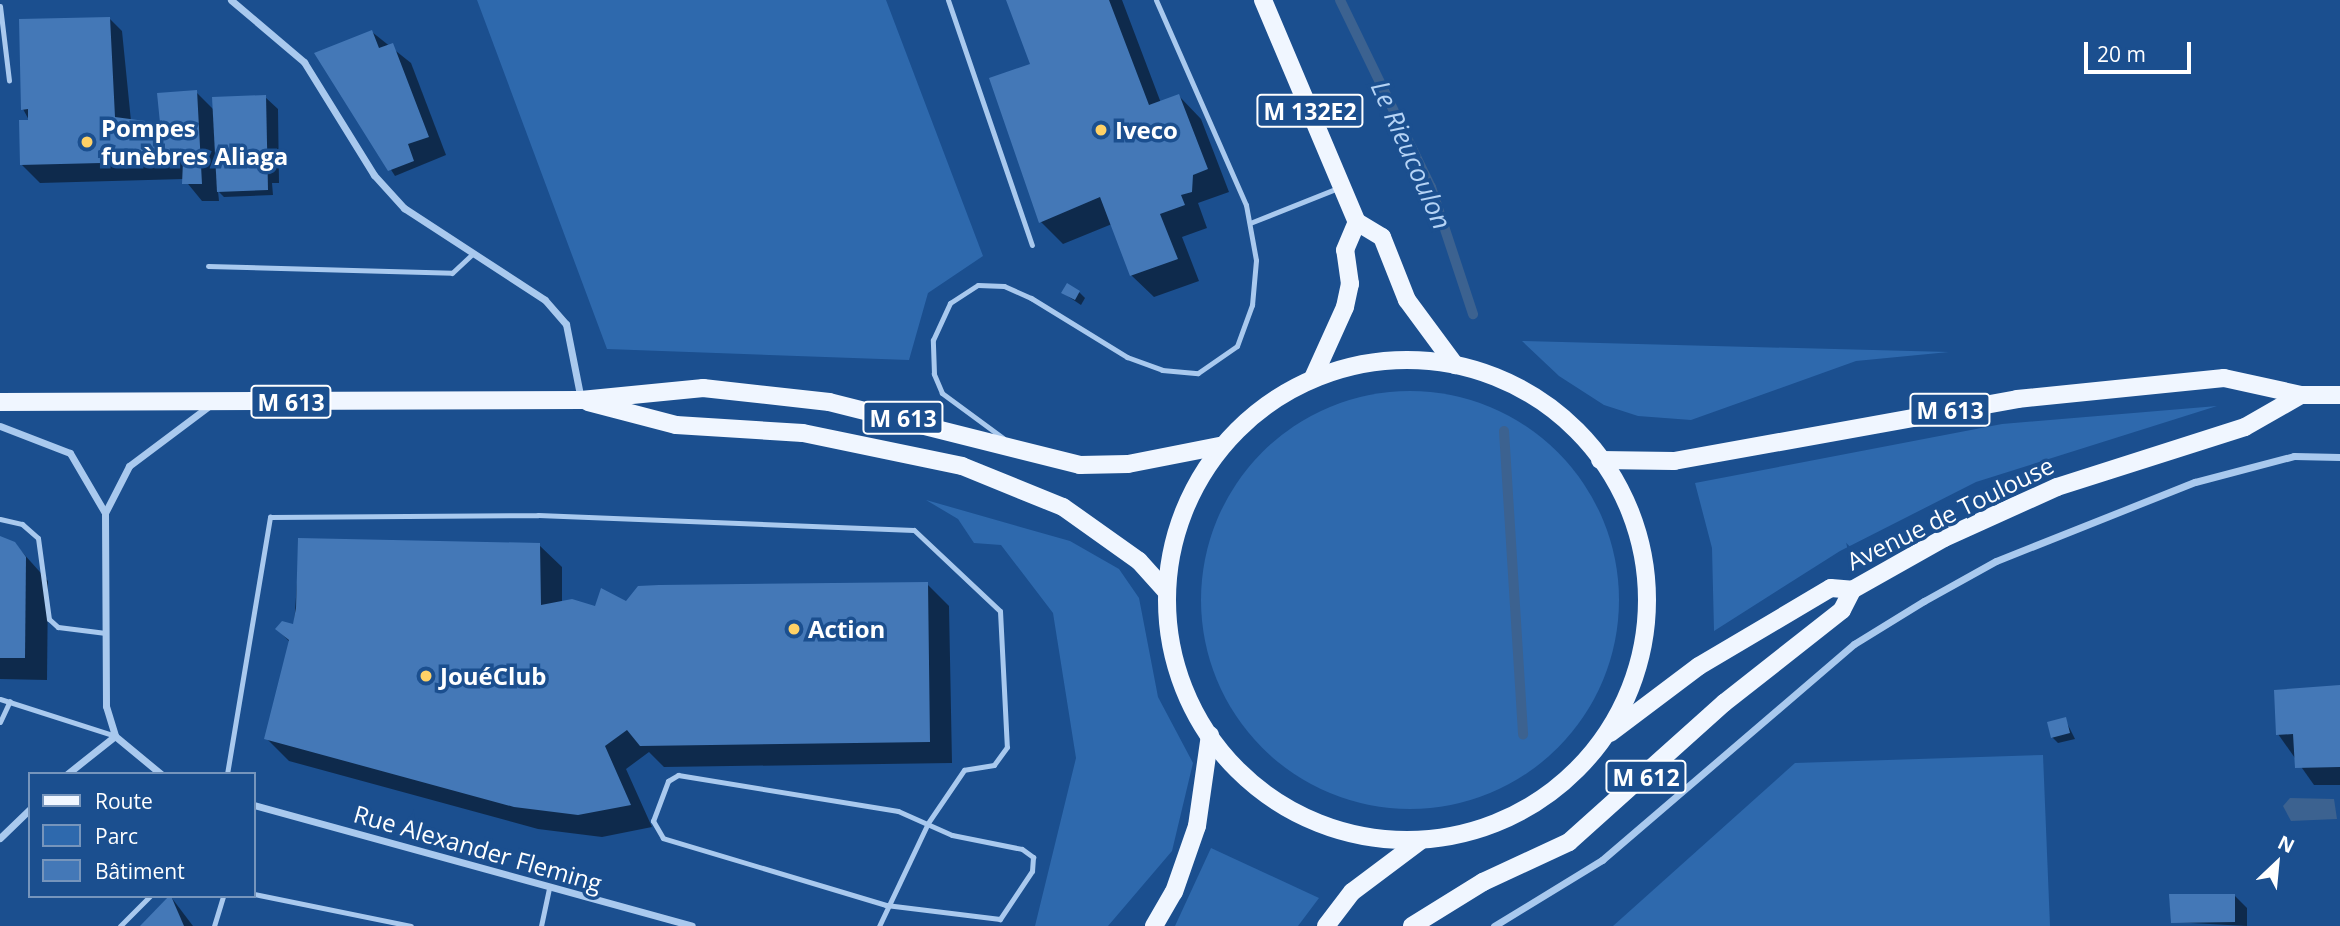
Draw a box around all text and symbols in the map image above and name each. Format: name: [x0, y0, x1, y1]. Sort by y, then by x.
scale bar: [2088, 28, 2195, 72]
text: 20 m: [2097, 40, 2146, 68]
water label: Le Rieucoulon: [1364, 76, 1458, 234]
road number: M 132E2: [1256, 92, 1364, 130]
place label: Pompes funèbres Aliaga: [101, 114, 288, 170]
place label: Iveco: [1115, 116, 1178, 144]
marker: Iveco: [1093, 122, 1109, 138]
marker: Pompes funèbres Aliaga: [79, 134, 95, 150]
road number: M 613: [249, 382, 333, 422]
road number: M 613: [1908, 390, 1992, 430]
road number: M 613: [861, 398, 945, 438]
street label: Avenue de Toulouse: [1842, 450, 2058, 576]
place label: Action: [808, 615, 885, 643]
marker: Action: [786, 621, 802, 637]
place label: JouéClub: [440, 662, 546, 690]
marker: JouéClub: [418, 668, 434, 684]
road number: M 612: [1604, 758, 1688, 796]
legend: [28, 772, 256, 898]
text: Route: [95, 787, 153, 815]
street label: Rue Alexander Fleming: [351, 799, 605, 897]
text: Parc: [95, 822, 138, 850]
north arrow: [2242, 828, 2312, 898]
text: N: [2274, 829, 2299, 859]
text: Bâtiment: [95, 857, 185, 885]

